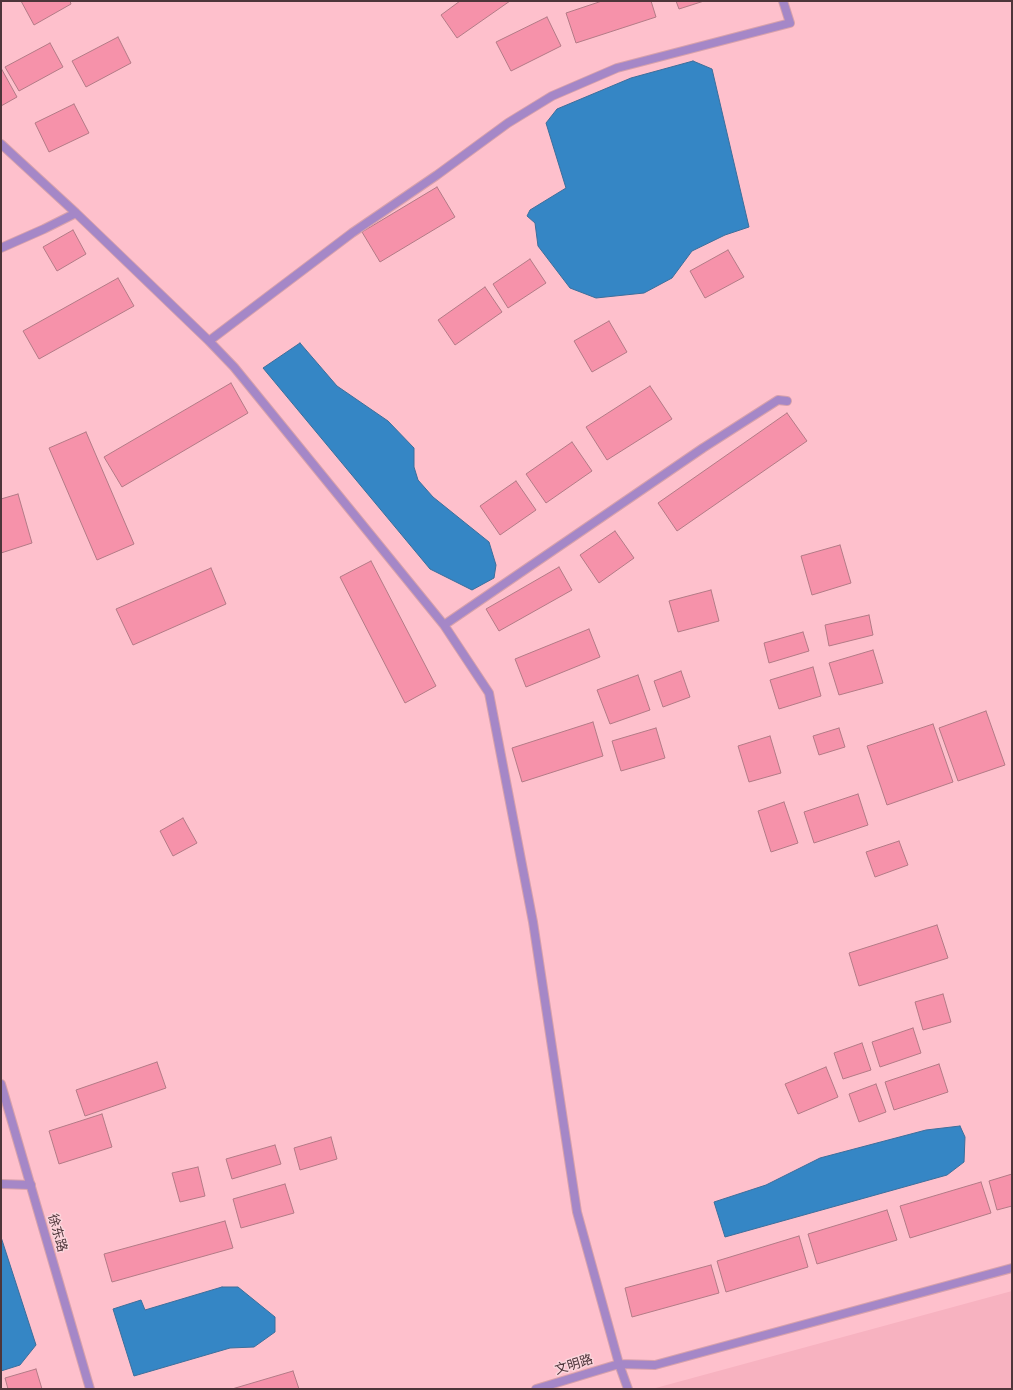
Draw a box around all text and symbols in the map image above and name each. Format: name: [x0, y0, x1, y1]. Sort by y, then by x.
street label: 徐东路: [44, 1212, 70, 1254]
street label: 文明路: [553, 1352, 595, 1378]

